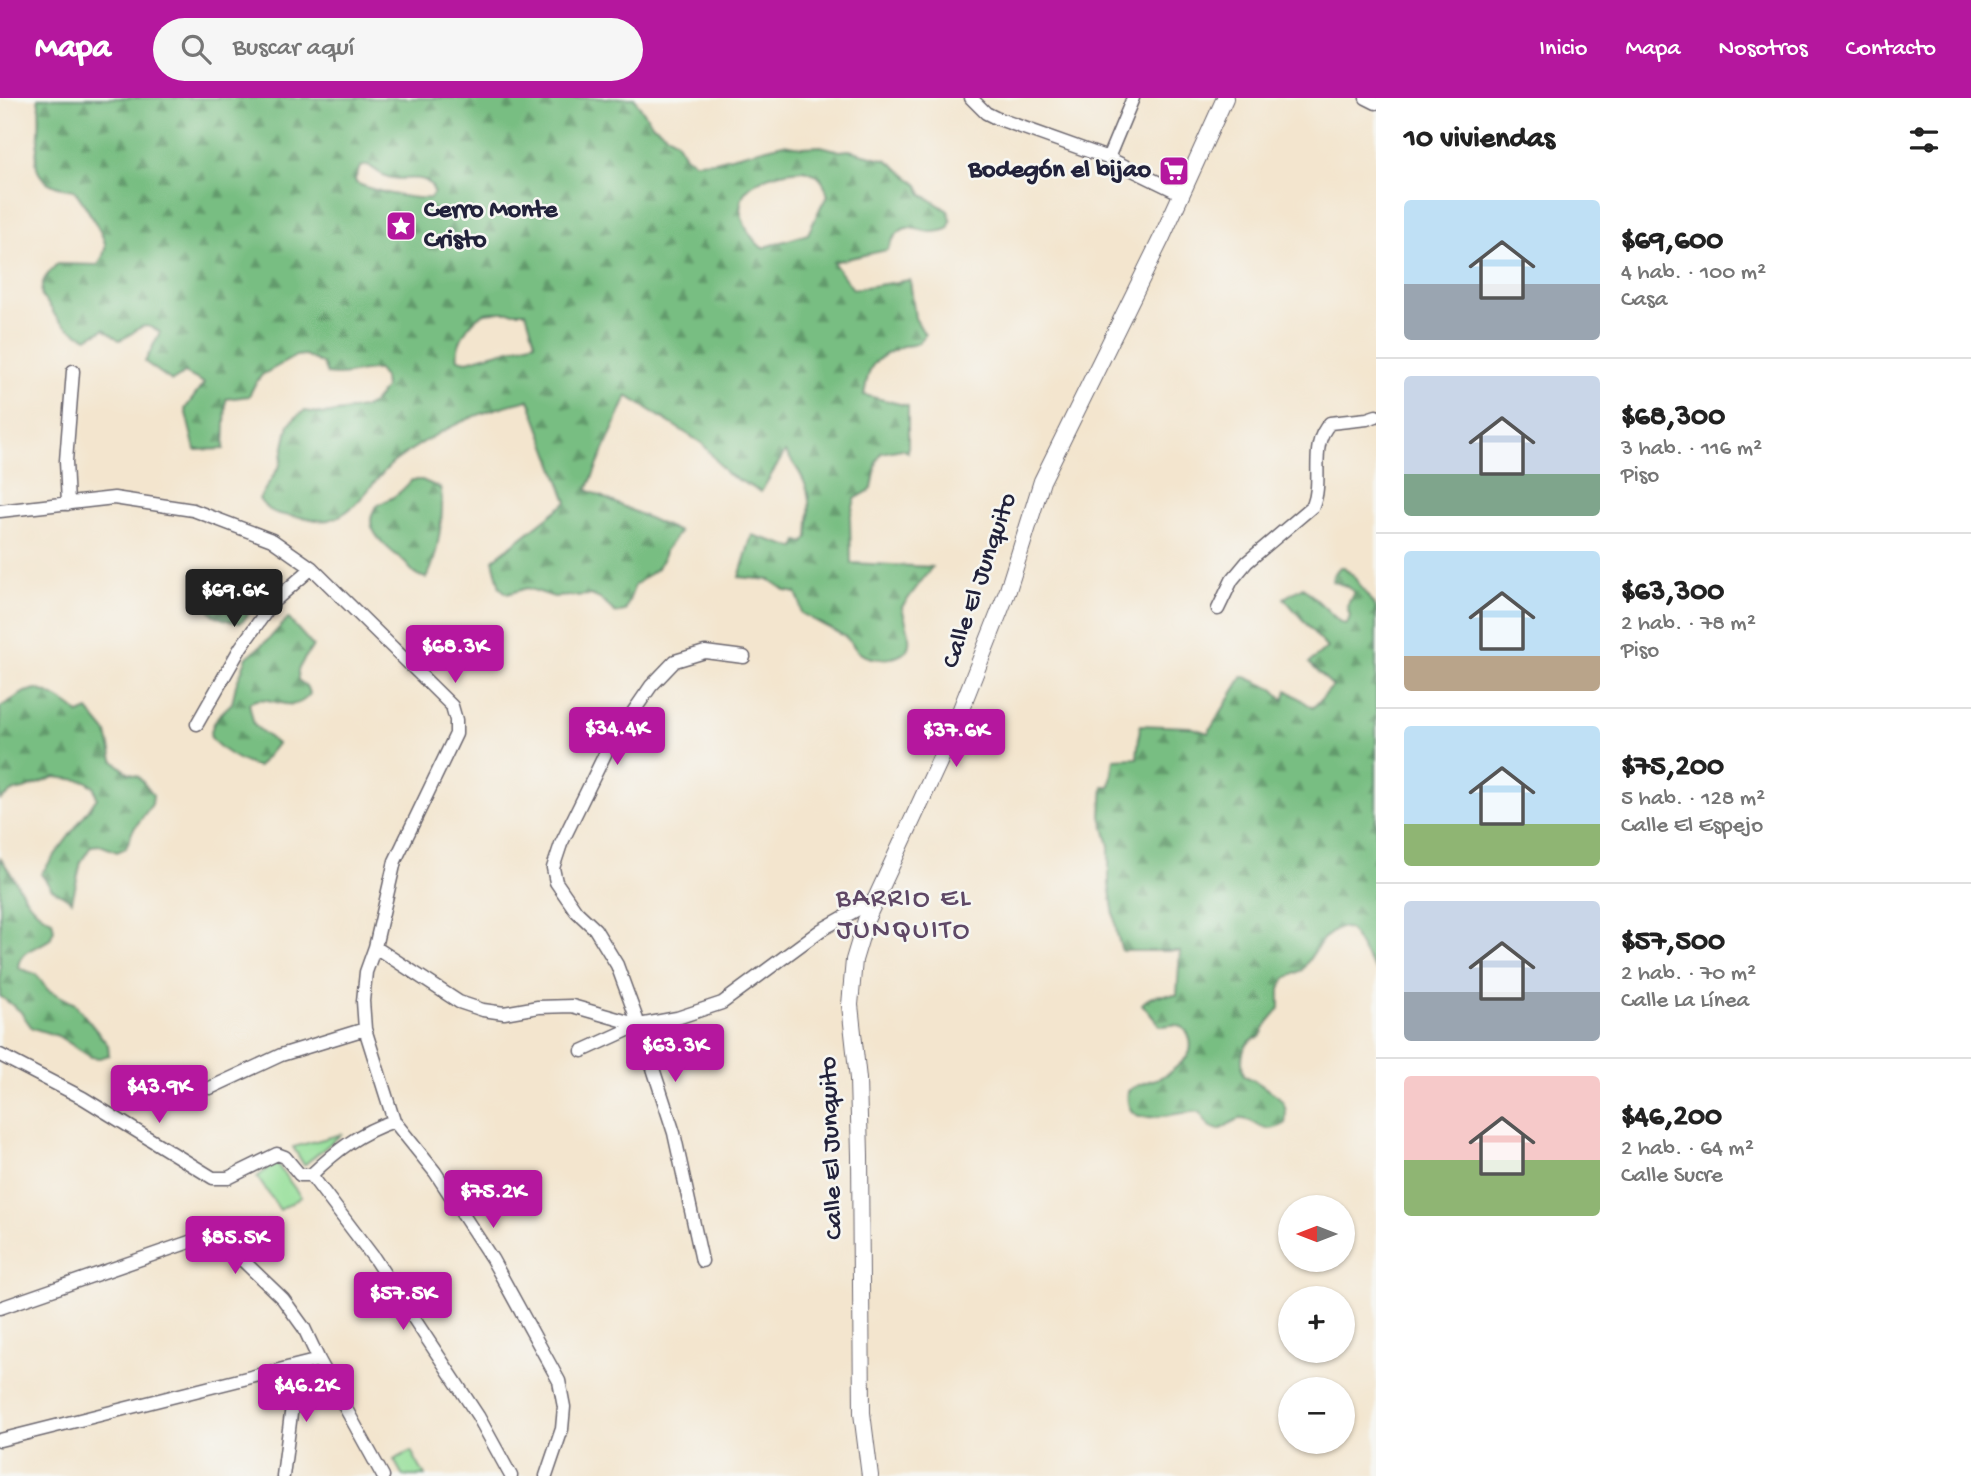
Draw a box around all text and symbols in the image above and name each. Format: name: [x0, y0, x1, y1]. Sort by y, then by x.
search box: [153, 18, 643, 81]
text: Mapa: [35, 30, 111, 68]
icon: search: [177, 30, 215, 68]
text: Buscar aquí: [233, 34, 354, 65]
text: Inicio: [1539, 35, 1587, 64]
text: Mapa: [1625, 35, 1681, 64]
text: Nosotros: [1719, 35, 1808, 64]
text: Contacto: [1846, 35, 1936, 64]
icon: filters: [1905, 121, 1943, 159]
text: 10 viviendas: [1404, 123, 1555, 158]
supermarket icon: Bodegón el bijao: [1157, 154, 1191, 188]
place label: Bodegón el bijao: [968, 156, 1151, 187]
place label: Cerro Monte Cristo: [424, 196, 559, 257]
place icon: Cerro Monte Cristo: [384, 209, 418, 243]
text: $69,600: [1621, 225, 1723, 260]
icon: home: [1460, 228, 1544, 312]
text: 4 hab. · 100 m²: [1621, 260, 1766, 287]
text: Casa: [1621, 287, 1667, 314]
text: $68,300: [1621, 401, 1725, 436]
icon: home: [1460, 404, 1544, 488]
text: 3 hab. · 116 m²: [1621, 436, 1762, 463]
text: Piso: [1621, 463, 1659, 490]
street label: Calle El Junquito: [936, 489, 1026, 673]
pin: $69.6K: [177, 570, 291, 629]
text: $63,300: [1621, 576, 1724, 611]
text: $69.6K: [201, 578, 267, 605]
icon: home: [1460, 579, 1544, 663]
text: 2 hab. · 78 m²: [1621, 611, 1756, 638]
pin: $68.3K: [398, 626, 512, 685]
text: $68.3K: [422, 634, 488, 661]
text: Piso: [1621, 638, 1659, 665]
pin: $34.4K: [560, 708, 674, 767]
pin: $37.6K: [899, 710, 1013, 769]
text: $34.4K: [585, 716, 649, 743]
text: $37.6K: [923, 718, 989, 745]
text: $75,200: [1621, 751, 1724, 786]
icon: home: [1460, 754, 1544, 838]
text: 5 hab. · 128 m²: [1621, 786, 1765, 813]
text: Calle El Espejo: [1621, 813, 1763, 840]
district label: BARRIO EL JUNQUITO: [835, 883, 972, 948]
text: $57,500: [1621, 926, 1725, 961]
icon: home: [1460, 929, 1544, 1013]
text: 2 hab. · 70 m²: [1621, 961, 1756, 988]
text: Calle La Línea: [1621, 988, 1749, 1015]
pin: $63.3K: [618, 1024, 732, 1084]
text: $63.3K: [642, 1033, 708, 1060]
street label: Calle El Junquito: [814, 1056, 852, 1240]
pin: $43.9K: [102, 1066, 216, 1125]
text: $43.9K: [127, 1074, 191, 1101]
text: $46,200: [1621, 1101, 1722, 1136]
icon: home: [1460, 1104, 1544, 1188]
text: 2 hab. · 64 m²: [1621, 1136, 1754, 1163]
text: Calle Sucre: [1621, 1163, 1723, 1190]
pin: $75.2K: [436, 1170, 550, 1230]
text: $75.2K: [460, 1179, 526, 1206]
north arrow: [1278, 1195, 1354, 1272]
map controls: [1278, 1195, 1355, 1454]
pin: $85.5K: [178, 1216, 292, 1276]
text: $85.5K: [201, 1225, 269, 1252]
pin: $57.5K: [346, 1272, 460, 1332]
text: $57.5K: [370, 1281, 436, 1308]
button: +: [1278, 1286, 1355, 1363]
pin: $46.2K: [249, 1364, 363, 1424]
text: $46.2K: [274, 1373, 338, 1400]
button: −: [1278, 1377, 1355, 1454]

